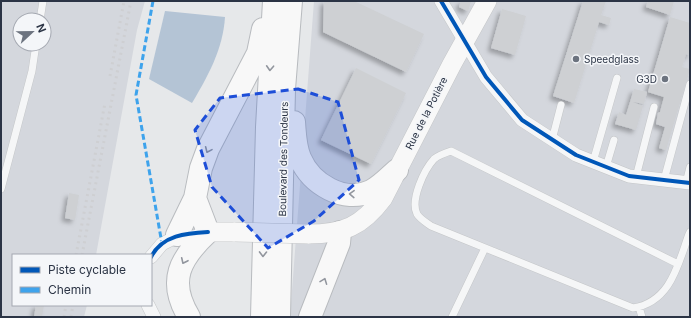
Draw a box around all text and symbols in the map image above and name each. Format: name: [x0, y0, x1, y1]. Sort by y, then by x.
north arrow: [12, 12, 52, 52]
text: N: [33, 22, 49, 35]
place label: Speedglass: [584, 53, 639, 65]
marker: Speedglass: [571, 54, 581, 64]
one-way arrow: [266, 65, 274, 71]
place label: G3D: [636, 73, 657, 85]
marker: G3D: [660, 74, 670, 84]
street label: Rue de la Potière: [403, 75, 450, 151]
street label: Boulevard des Tondeurs: [276, 102, 290, 216]
one-way arrow: [205, 146, 213, 153]
one-way arrow: [349, 190, 355, 198]
one-way arrow: [259, 251, 268, 257]
legend: [12, 254, 152, 306]
one-way arrow: [180, 258, 188, 265]
text: Piste cyclable: [48, 262, 126, 277]
one-way arrow: [319, 277, 327, 284]
text: Chemin: [48, 282, 91, 297]

